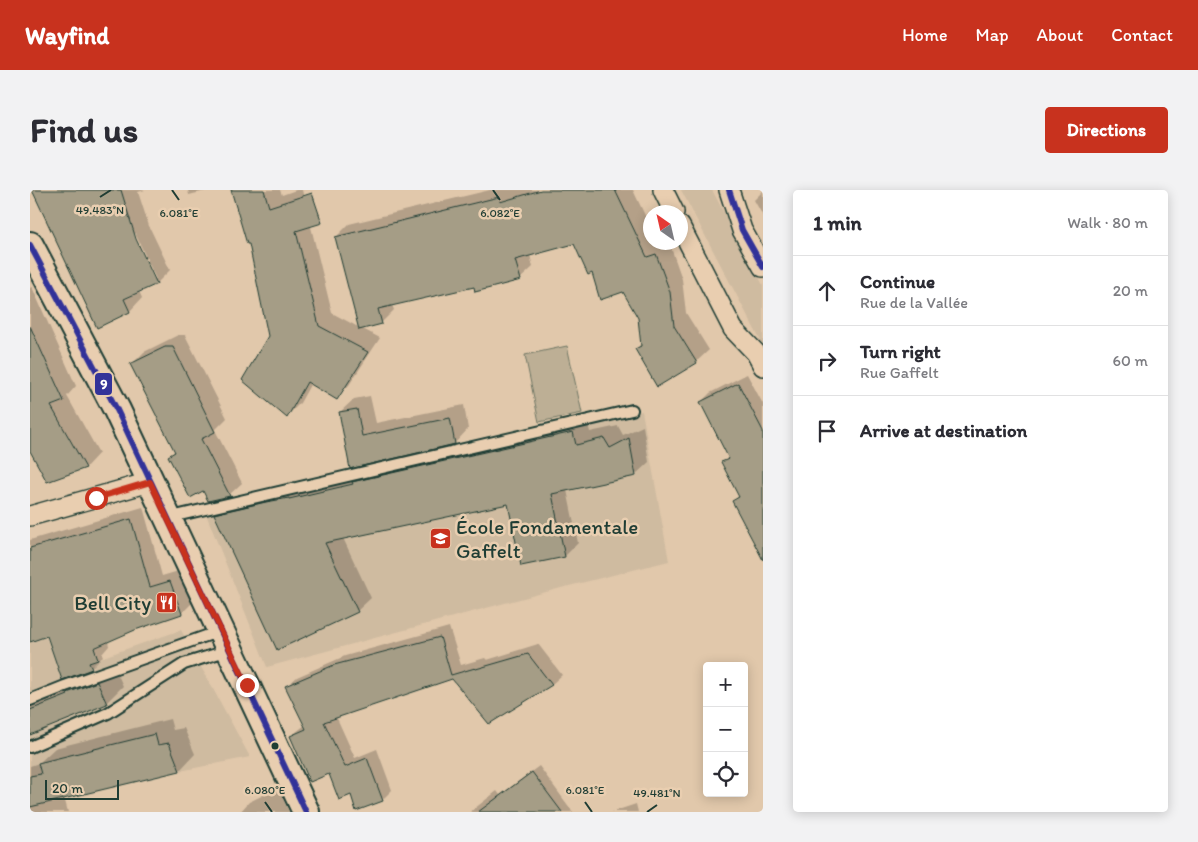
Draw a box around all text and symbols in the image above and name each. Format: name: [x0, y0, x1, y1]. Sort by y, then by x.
text: Wayfind: [25, 21, 109, 50]
text: Home: [902, 24, 948, 46]
text: Map: [976, 24, 1009, 46]
text: About: [1037, 24, 1083, 46]
text: Contact: [1111, 24, 1173, 46]
button: Directions: [1045, 107, 1168, 153]
text: Find us: [30, 109, 138, 151]
text: 49.483°N: [76, 203, 124, 217]
north arrow: [643, 205, 688, 250]
text: 6.081°E: [159, 206, 199, 220]
text: 6.082°E: [480, 206, 520, 220]
text: 1 min: [813, 210, 862, 235]
text: Walk · 80 m: [1067, 213, 1148, 232]
text: Continue: [860, 270, 935, 293]
icon: ahead: [813, 277, 841, 305]
text: 20 m: [1113, 281, 1148, 300]
text: Rue de la Vallée: [860, 293, 968, 312]
text: Turn right: [860, 340, 941, 363]
icon: right: [813, 347, 841, 375]
text: 60 m: [1113, 351, 1148, 370]
text: Rue Gaffelt: [860, 363, 939, 382]
line badge: 9: [94, 372, 113, 396]
text: 9: [100, 376, 108, 393]
icon: arrive: [813, 417, 841, 445]
text: Arrive at destination: [860, 419, 1027, 442]
route start: [85, 487, 108, 510]
place label: École Fondamentale Gaffelt: [456, 514, 638, 563]
school or university icon: École Fondamentale Gaffelt: [428, 526, 452, 550]
place label: Bell City: [74, 590, 151, 615]
restaurant icon: Bell City: [155, 590, 179, 614]
map controls: [703, 662, 748, 797]
button: +: [703, 662, 748, 707]
route end: [236, 674, 259, 697]
button: −: [703, 707, 748, 752]
unlabelled marker: [270, 741, 280, 751]
button: locate: [703, 752, 748, 797]
scale bar: [45, 777, 119, 800]
text: 20 m: [52, 780, 83, 797]
text: 6.080°E: [245, 783, 286, 797]
text: 6.081°E: [565, 783, 605, 797]
text: 49.481°N: [633, 786, 681, 800]

